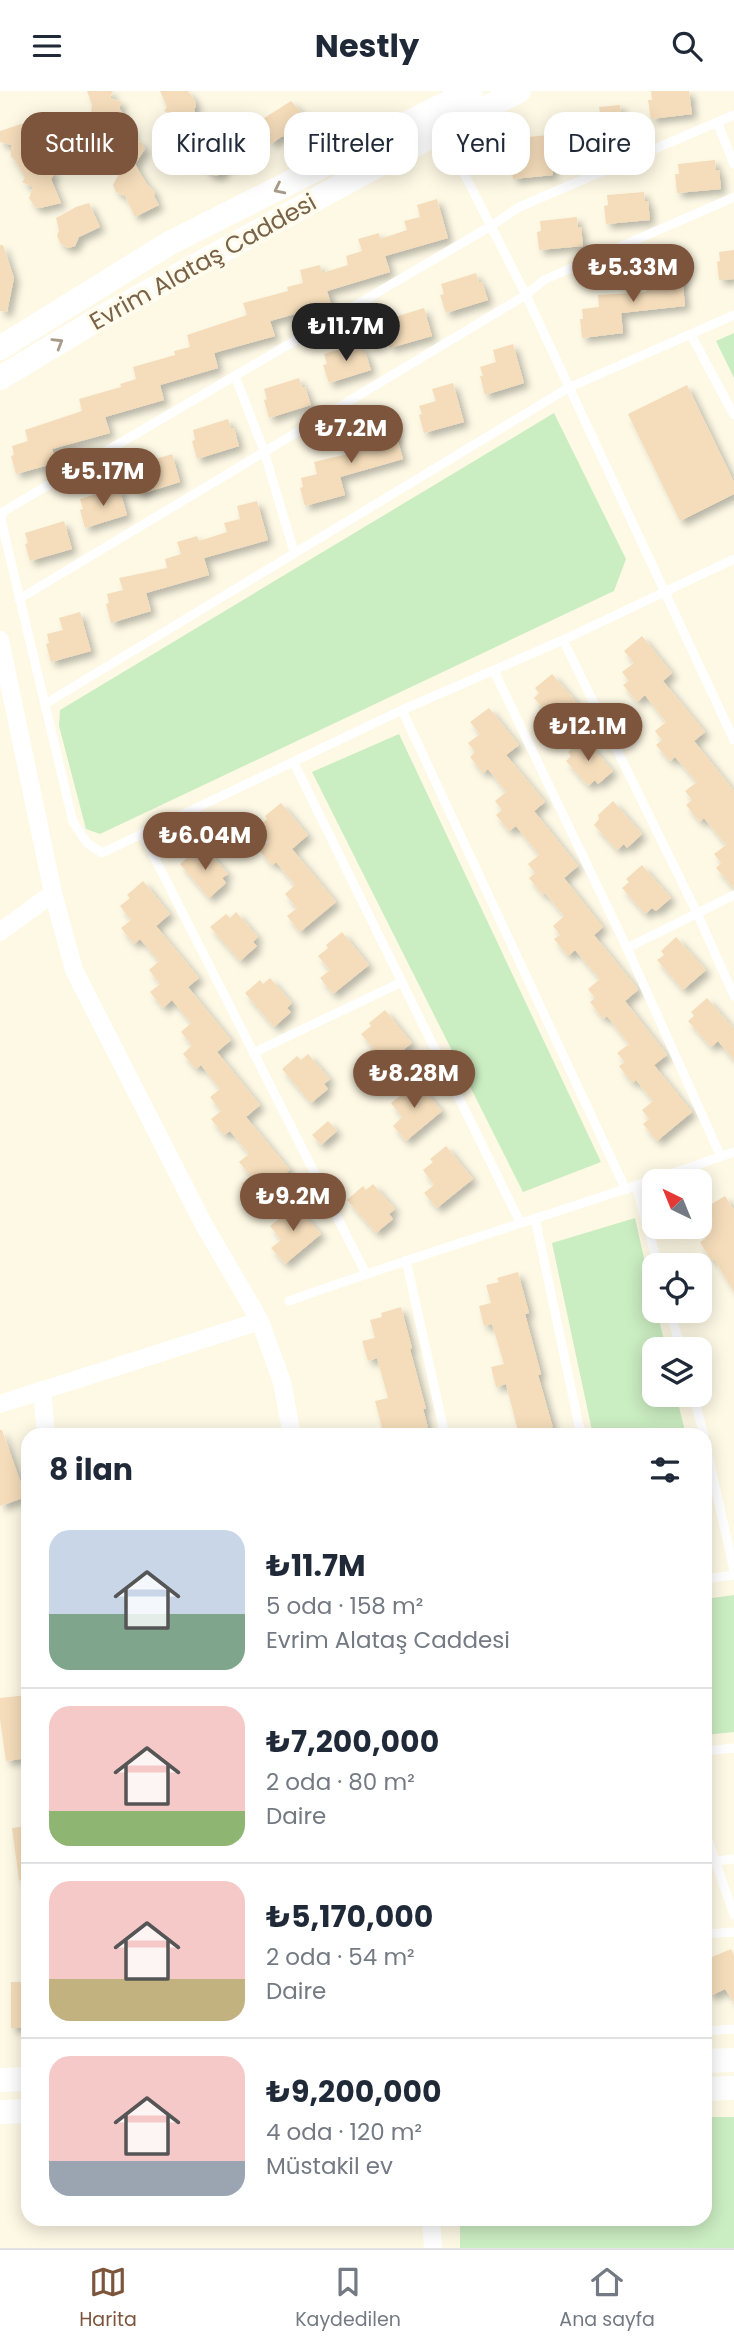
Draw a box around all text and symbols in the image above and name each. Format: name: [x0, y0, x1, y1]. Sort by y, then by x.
text: Nestly: [315, 23, 419, 68]
icon: menu: [28, 27, 66, 65]
icon: search: [668, 27, 706, 65]
chip: Satılık: [21, 112, 138, 175]
chip: Kiralık: [152, 112, 270, 175]
chip: Filtreler: [284, 112, 418, 175]
chip: Yeni: [432, 112, 530, 175]
chip: Daire: [544, 112, 655, 175]
one-way arrow: [274, 180, 286, 194]
street label: Evrim Alataş Caddesi: [83, 185, 322, 338]
pin: ₺5.33M: [576, 245, 690, 304]
text: ₺5.33M: [588, 251, 678, 283]
pin: ₺11.7M: [289, 303, 403, 363]
text: ₺11.7M: [308, 310, 384, 342]
one-way arrow: [51, 338, 64, 351]
pin: ₺7.2M: [302, 405, 400, 465]
text: ₺7.2M: [315, 412, 387, 444]
pin: ₺5.17M: [46, 449, 160, 508]
text: ₺5.17M: [62, 455, 144, 487]
pin: ₺12.1M: [531, 703, 645, 763]
text: ₺12.1M: [549, 710, 627, 742]
pin: ₺6.04M: [148, 813, 262, 872]
text: ₺6.04M: [159, 819, 251, 851]
pin: ₺8.28M: [357, 1051, 471, 1110]
text: ₺8.28M: [369, 1057, 459, 1089]
north arrow: [642, 1169, 712, 1239]
map controls: [642, 1169, 712, 1407]
pin: ₺9.2M: [244, 1173, 342, 1233]
text: ₺9.2M: [256, 1180, 330, 1212]
button: locate: [642, 1253, 712, 1323]
button: layers: [642, 1337, 712, 1407]
text: 8 ilan: [49, 1448, 133, 1491]
icon: filters: [646, 1451, 684, 1489]
text: ₺11.7M: [266, 1544, 366, 1587]
icon: home: [105, 1558, 189, 1642]
text: 5 oda · 158 m²: [266, 1590, 423, 1622]
text: Evrim Alataş Caddesi: [266, 1624, 510, 1656]
text: ₺7,200,000: [266, 1720, 439, 1763]
icon: home: [105, 1734, 189, 1818]
text: 2 oda · 80 m²: [266, 1766, 415, 1798]
text: Daire: [266, 1800, 326, 1832]
text: ₺5,170,000: [266, 1895, 433, 1938]
icon: home: [105, 1909, 189, 1993]
text: 2 oda · 54 m²: [266, 1941, 415, 1973]
text: Daire: [266, 1975, 326, 2007]
text: ₺9,200,000: [266, 2070, 442, 2113]
icon: home: [105, 2084, 189, 2168]
text: 4 oda · 120 m²: [266, 2116, 422, 2148]
text: Müstakil ev: [266, 2150, 393, 2182]
tab: Harita: [79, 2263, 137, 2334]
tab: Kaydedilen: [295, 2263, 401, 2334]
tab: Ana sayfa: [559, 2263, 655, 2334]

